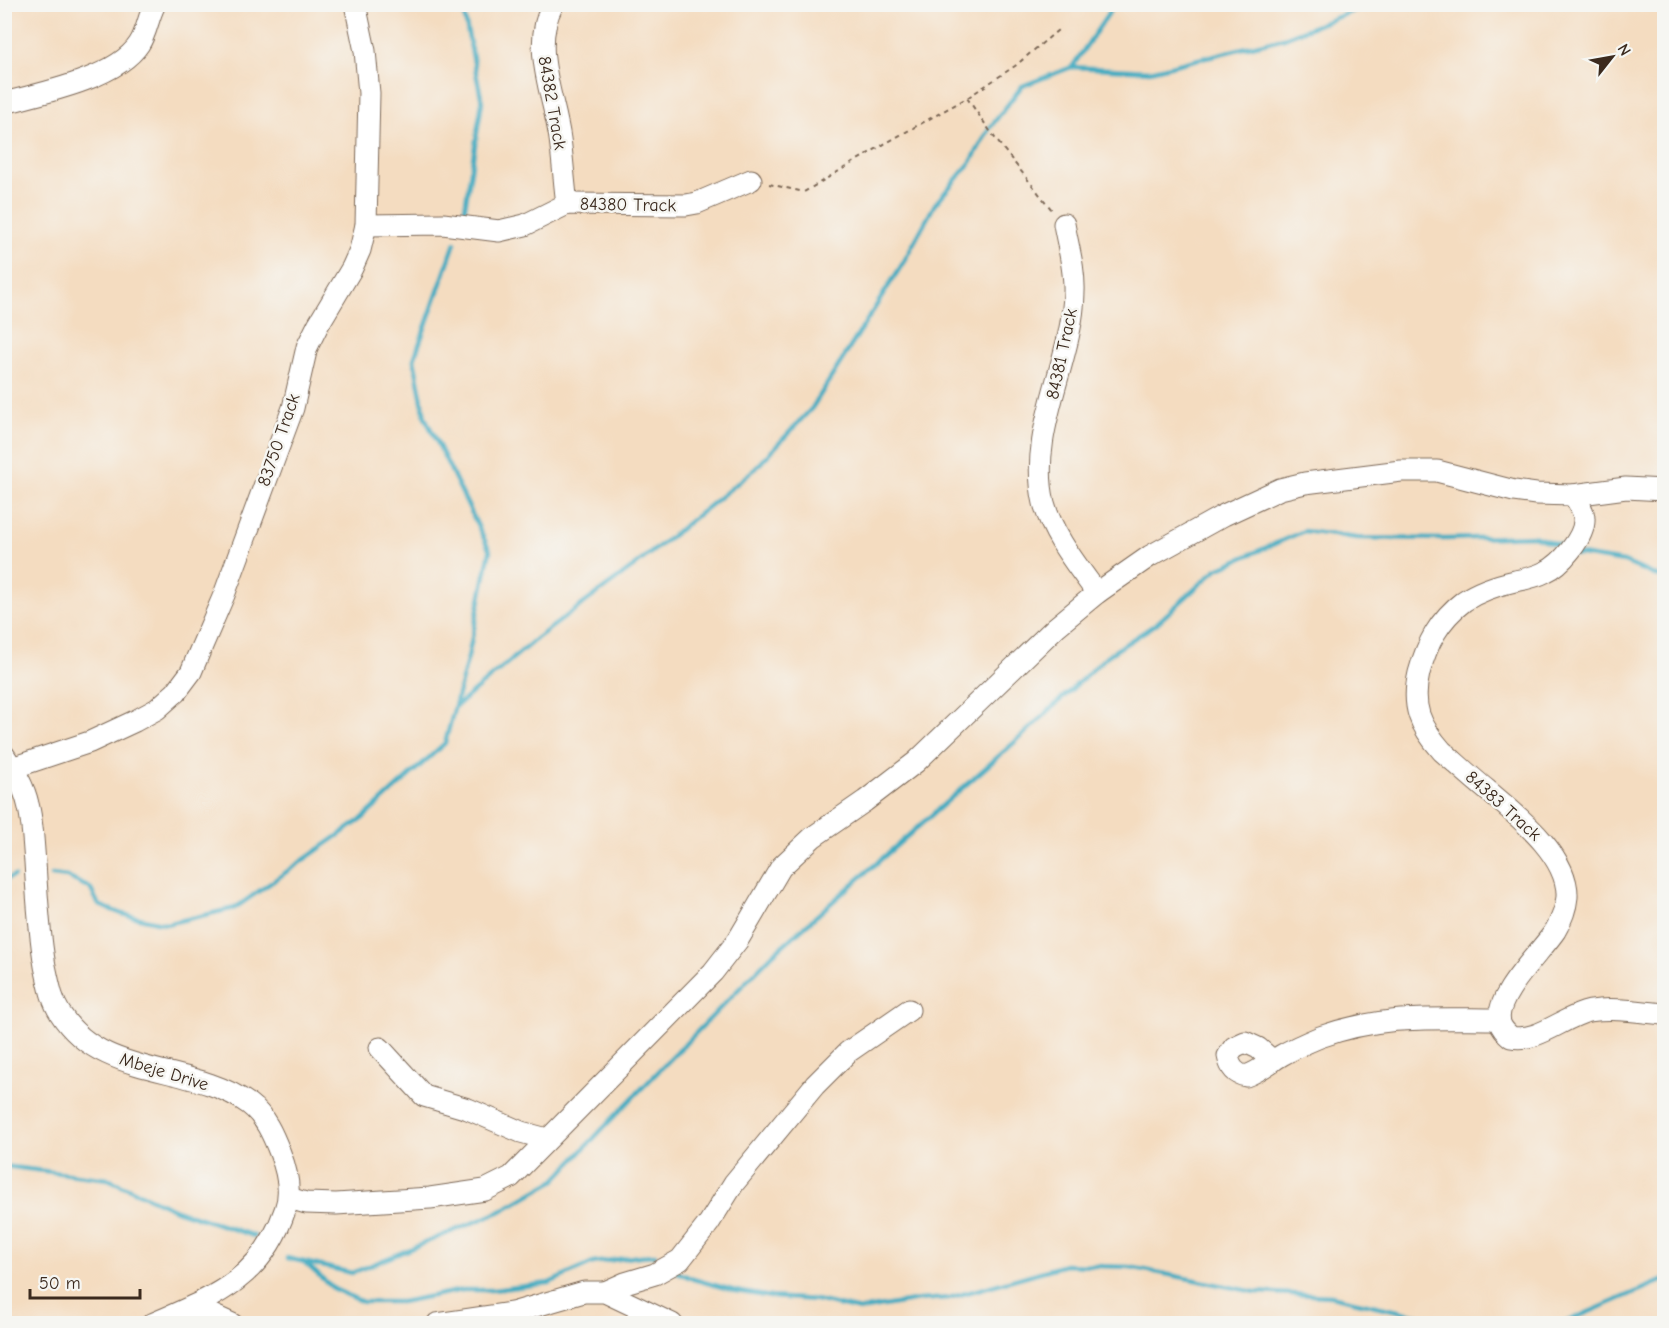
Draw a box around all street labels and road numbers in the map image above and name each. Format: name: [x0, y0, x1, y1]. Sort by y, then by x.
street label: 84382 Track: [533, 55, 571, 152]
street label: 84380 Track: [580, 194, 677, 216]
street label: 84381 Track: [1042, 306, 1082, 401]
street label: 83750 Track: [253, 391, 305, 489]
street label: 84383 Track: [1461, 767, 1545, 846]
street label: Mbeje Drive: [117, 1049, 211, 1095]

